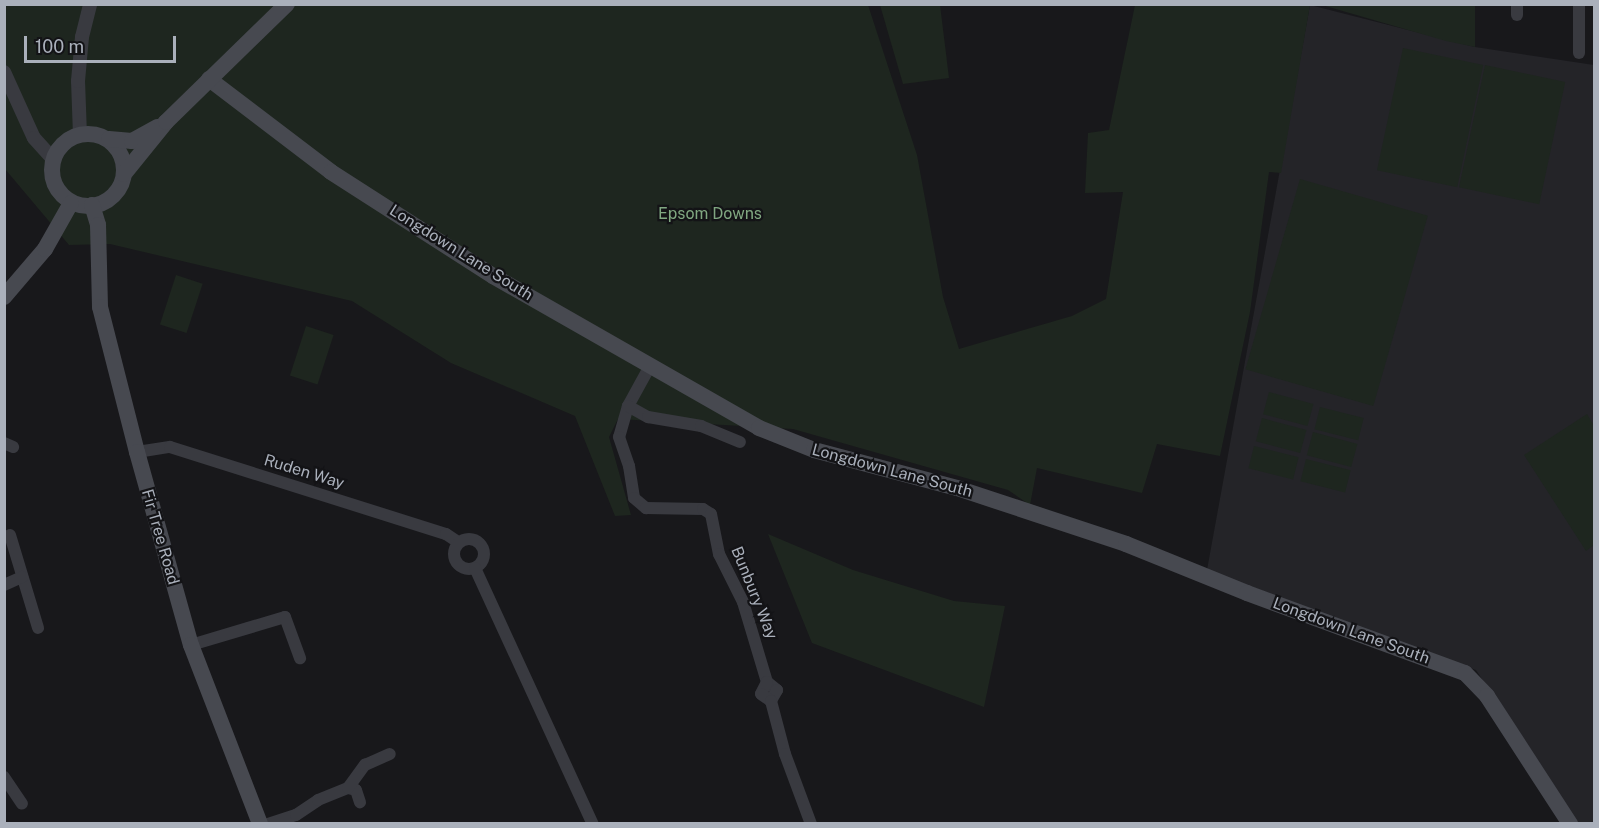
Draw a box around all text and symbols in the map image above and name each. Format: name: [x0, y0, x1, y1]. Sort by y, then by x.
scale bar: [27, 24, 178, 62]
text: 100 m: [35, 36, 84, 57]
street label: Longdown Lane South: [386, 201, 536, 305]
park label: Epsom Downs: [658, 204, 762, 224]
street label: Longdown Lane South: [810, 440, 974, 502]
street label: Ruden Way: [261, 451, 347, 493]
street label: Fir Tree Road: [137, 487, 183, 587]
street label: Bunbury Way: [727, 544, 781, 642]
street label: Longdown Lane South: [1270, 594, 1432, 668]

